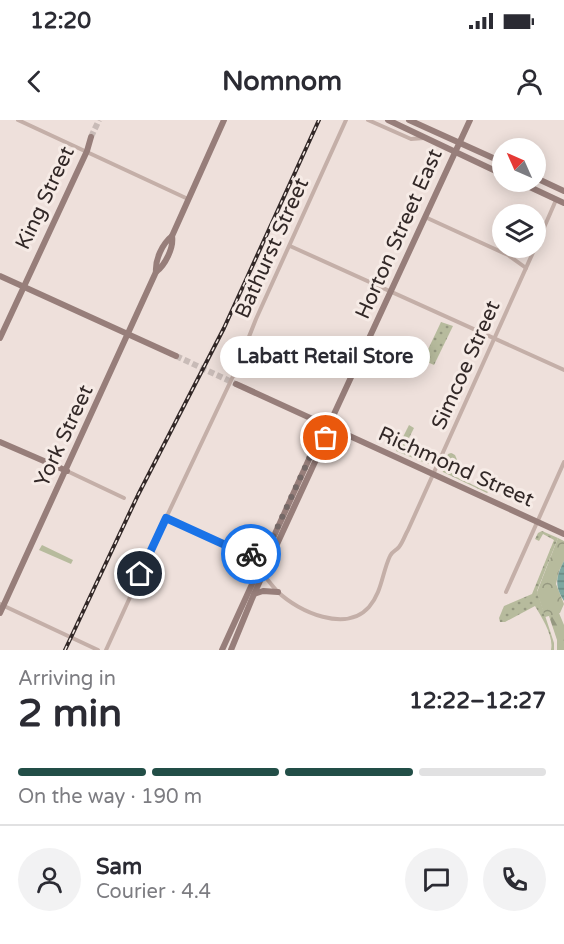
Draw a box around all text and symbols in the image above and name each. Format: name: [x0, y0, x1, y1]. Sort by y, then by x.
text: 12:20: [30, 8, 91, 34]
icon: back: [18, 65, 51, 98]
text: Nomnom: [222, 65, 342, 98]
icon: person: [513, 65, 546, 98]
north arrow: [492, 138, 546, 192]
map controls: [492, 138, 546, 258]
street label: King Street: [10, 142, 80, 254]
street label: Horton Street East: [350, 145, 448, 323]
street label: Bathurst Street: [230, 174, 314, 322]
button: layers: [492, 204, 546, 258]
street label: Simcoe Street: [426, 297, 506, 433]
callout: Labatt Retail Store: [221, 336, 431, 378]
text: Labatt Retail Store: [237, 345, 413, 369]
street label: York Street: [30, 381, 98, 491]
pin: [300, 412, 351, 463]
icon: bag: [309, 421, 342, 454]
street label: Richmond Street: [374, 421, 538, 513]
courier: [221, 524, 281, 584]
icon: bike: [235, 538, 268, 571]
pin: [114, 548, 165, 599]
icon: home: [123, 557, 156, 590]
text: Arriving in: [18, 667, 116, 691]
text: 12:22–12:27: [409, 688, 546, 714]
text: 2 min: [18, 690, 122, 737]
text: On the way · 190 m: [18, 785, 202, 809]
button: person: [18, 848, 81, 911]
button: chat: [405, 848, 468, 911]
button: phone: [483, 848, 546, 911]
text: Sam: [96, 854, 142, 880]
text: Courier · 4.4: [96, 880, 211, 904]

